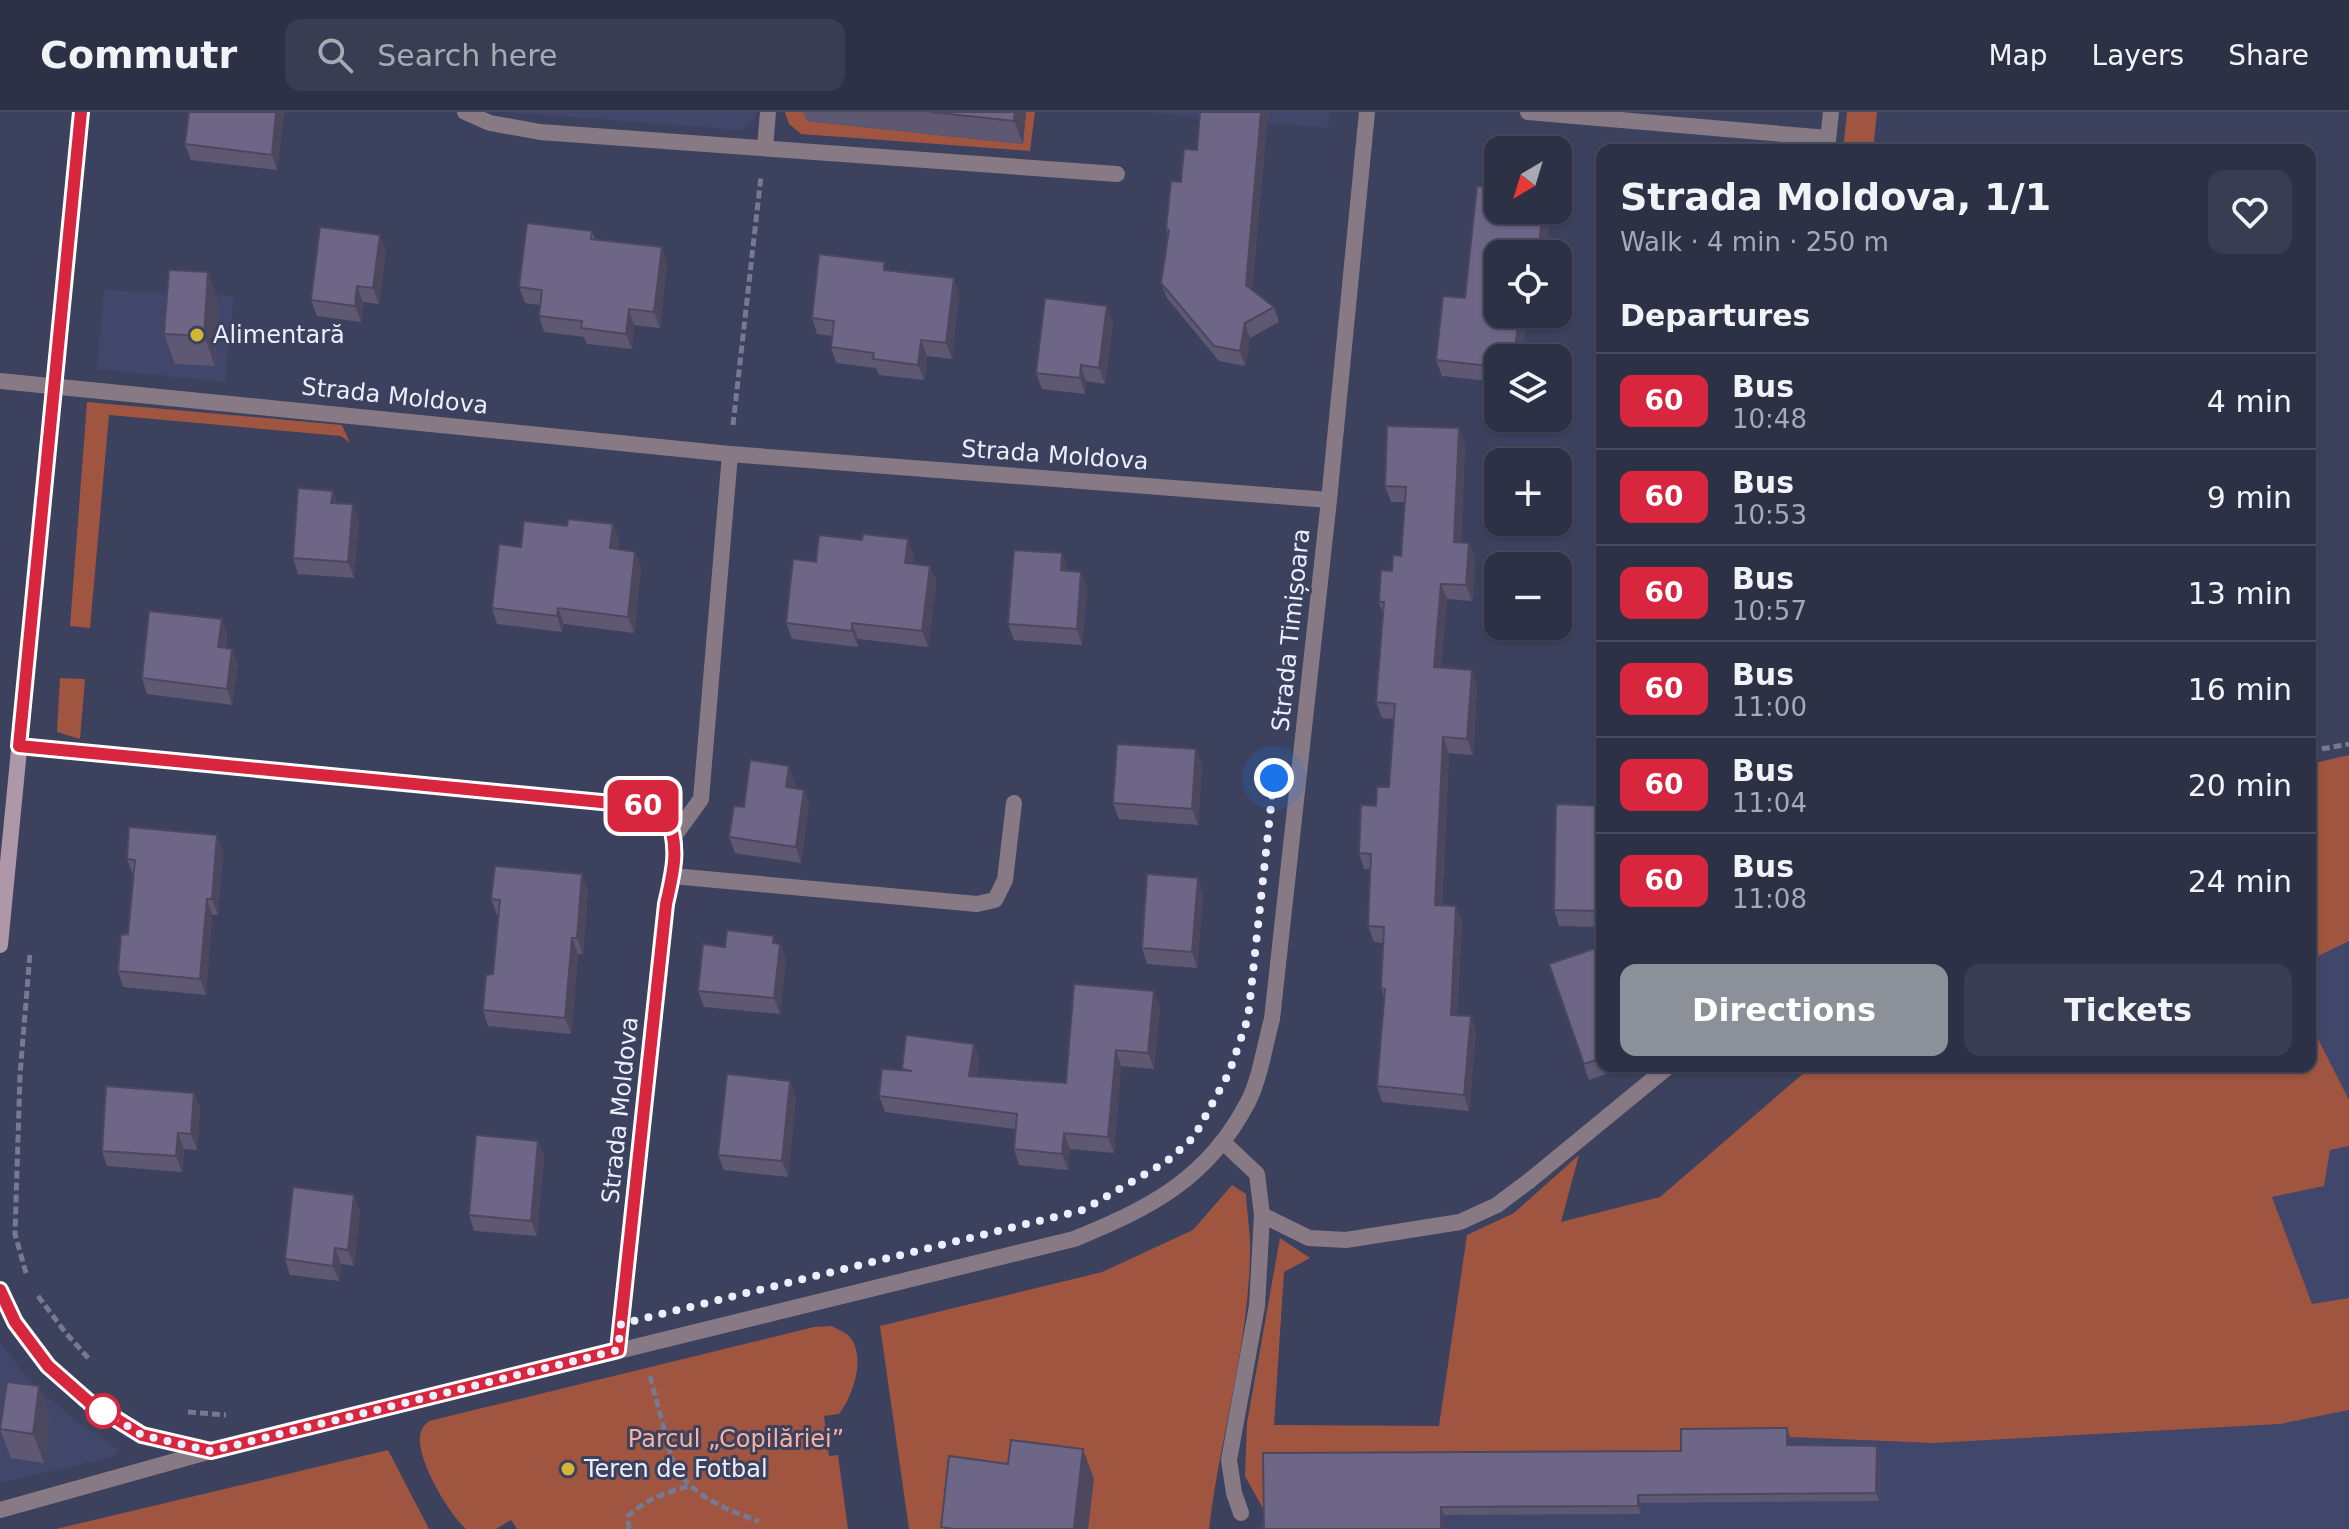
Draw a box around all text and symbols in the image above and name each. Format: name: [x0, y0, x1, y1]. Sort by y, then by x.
search box: [285, 19, 845, 91]
text: Commutr: [40, 33, 237, 77]
icon: search: [313, 33, 357, 77]
text: Search here: [377, 38, 557, 73]
text: Map: [1988, 39, 2048, 72]
text: Layers: [2092, 39, 2184, 72]
text: Share: [2228, 39, 2309, 72]
north arrow: [1484, 136, 1572, 224]
map controls: [1484, 136, 1572, 640]
button: heart: [2208, 170, 2292, 254]
text: Strada Moldova, 1/1: [1620, 175, 2051, 219]
text: Walk · 4 min · 250 m: [1620, 227, 1889, 257]
button: locate: [1484, 240, 1572, 328]
text: Departures: [1620, 298, 1810, 333]
place label: Alimentară: [213, 321, 345, 349]
marker: Alimentară: [188, 326, 206, 344]
button: layers: [1484, 344, 1572, 432]
text: Bus: [1732, 369, 1794, 404]
street label: Strada Moldova: [300, 372, 490, 420]
text: 60: [1645, 384, 1683, 417]
text: 4 min: [2207, 384, 2292, 419]
text: 10:48: [1732, 404, 1807, 434]
street label: Strada Moldova: [960, 434, 1150, 476]
button: +: [1484, 448, 1572, 536]
text: Bus: [1732, 465, 1794, 500]
text: 60: [1645, 480, 1683, 513]
text: 9 min: [2207, 480, 2292, 515]
text: 10:53: [1732, 500, 1807, 530]
street label: Strada Timișoara: [1266, 527, 1316, 733]
button: −: [1484, 552, 1572, 640]
text: Bus: [1732, 561, 1794, 596]
text: 60: [1645, 576, 1683, 609]
text: 13 min: [2188, 576, 2292, 611]
text: 10:57: [1732, 596, 1807, 626]
text: Bus: [1732, 657, 1794, 692]
text: 60: [1645, 672, 1683, 705]
text: 16 min: [2188, 672, 2292, 707]
text: 11:00: [1732, 692, 1807, 722]
text: Bus: [1732, 753, 1794, 788]
your location: [1254, 758, 1294, 798]
text: 60: [1645, 768, 1683, 801]
text: 20 min: [2188, 768, 2292, 803]
line badge: 60: [607, 780, 679, 832]
text: 11:04: [1732, 788, 1807, 818]
text: 60: [624, 789, 662, 822]
text: Bus: [1732, 849, 1794, 884]
text: 60: [1645, 864, 1683, 897]
text: 24 min: [2188, 864, 2292, 899]
text: 11:08: [1732, 884, 1807, 914]
button: Directions: [1620, 964, 1948, 1056]
button: Tickets: [1964, 964, 2292, 1056]
street label: Strada Moldova: [596, 1015, 644, 1205]
unlabelled marker: [86, 1394, 120, 1428]
park label: Parcul „Copilăriei”: [628, 1425, 844, 1453]
place label: Teren de Fotbal: [583, 1455, 768, 1483]
marker: Teren de Fotbal: [559, 1460, 577, 1478]

